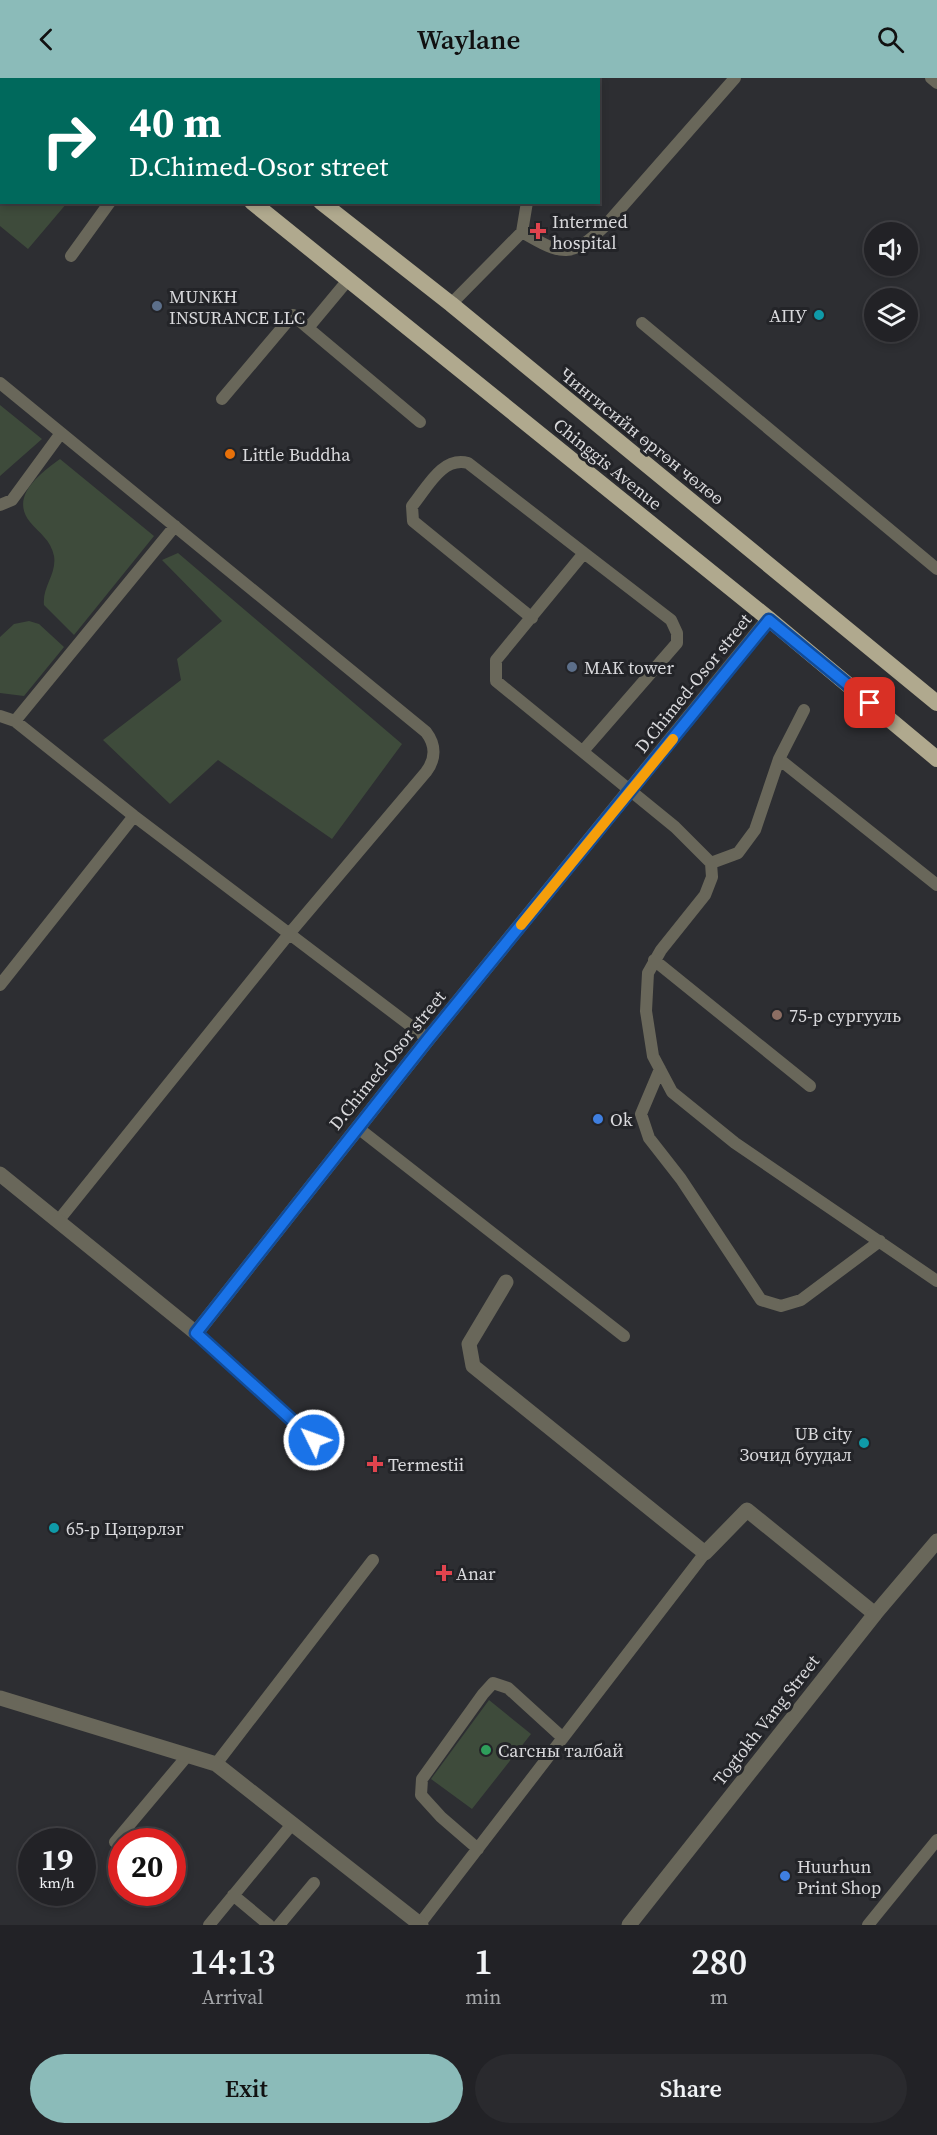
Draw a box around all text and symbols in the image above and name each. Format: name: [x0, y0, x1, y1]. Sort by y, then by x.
text: Waylane: [417, 21, 520, 58]
icon: back: [30, 23, 63, 56]
icon: search: [874, 23, 907, 56]
text: 40 m: [129, 93, 222, 151]
icon: right: [30, 102, 108, 180]
text: D.Chimed-Osor street: [129, 148, 388, 185]
place label: Intermed hospital: [552, 209, 628, 255]
marker: Intermed hospital: [529, 222, 547, 240]
map controls: [864, 222, 918, 342]
button: sound: [864, 222, 918, 276]
place label: MUNKH INSURANCE LLC: [169, 284, 305, 330]
button: layers: [864, 288, 918, 342]
marker: MUNKH INSURANCE LLC: [150, 299, 164, 313]
place label: АПУ: [769, 303, 807, 328]
marker: АПУ: [812, 308, 826, 322]
street label: Чингисийн өргөн чөлөө: [554, 362, 730, 511]
street label: Chinggis Avenue: [548, 412, 668, 516]
place label: Little Buddha: [242, 442, 351, 467]
marker: Little Buddha: [223, 447, 237, 461]
street label: D.Chimed-Osor street: [629, 608, 757, 758]
place label: MAK tower: [584, 655, 675, 680]
marker: MAK tower: [565, 660, 579, 674]
pin: [844, 677, 895, 728]
icon: arrive: [853, 686, 886, 719]
street label: D.Chimed-Osor street: [323, 985, 451, 1135]
place label: 75-р сургууль: [789, 1003, 901, 1028]
marker: 75-р сургууль: [770, 1008, 784, 1022]
place label: Ok: [610, 1107, 633, 1132]
marker: Ok: [591, 1112, 605, 1126]
position arrow: [282, 1408, 346, 1472]
place label: UB city Зочид буудал: [739, 1421, 853, 1467]
marker: UB city Зочид буудал: [857, 1436, 871, 1450]
place label: Termestii: [388, 1452, 464, 1477]
marker: Termestii: [366, 1455, 384, 1473]
place label: 65-р Цэцэрлэг: [66, 1516, 183, 1541]
marker: 65-р Цэцэрлэг: [47, 1521, 61, 1535]
place label: Anar: [456, 1561, 496, 1586]
marker: Anar: [437, 1566, 451, 1580]
street label: Togtokh Vang Street: [707, 1649, 825, 1791]
place label: Сагсны талбай: [498, 1738, 624, 1763]
marker: Сагсны талбай: [479, 1743, 493, 1757]
speed limit sign: 20: [108, 1828, 186, 1906]
text: 19: [41, 1839, 73, 1880]
place label: Huurhun Print Shop: [797, 1854, 881, 1900]
marker: Huurhun Print Shop: [778, 1869, 792, 1883]
text: km/h: [39, 1872, 75, 1893]
text: 14:13: [190, 1937, 275, 1986]
text: 1: [474, 1937, 493, 1986]
text: 280: [691, 1937, 747, 1986]
text: Arrival: [202, 1983, 263, 2011]
text: min: [465, 1983, 501, 2011]
text: m: [710, 1983, 728, 2011]
button: Exit: [30, 2054, 463, 2123]
button: Share: [475, 2054, 907, 2123]

